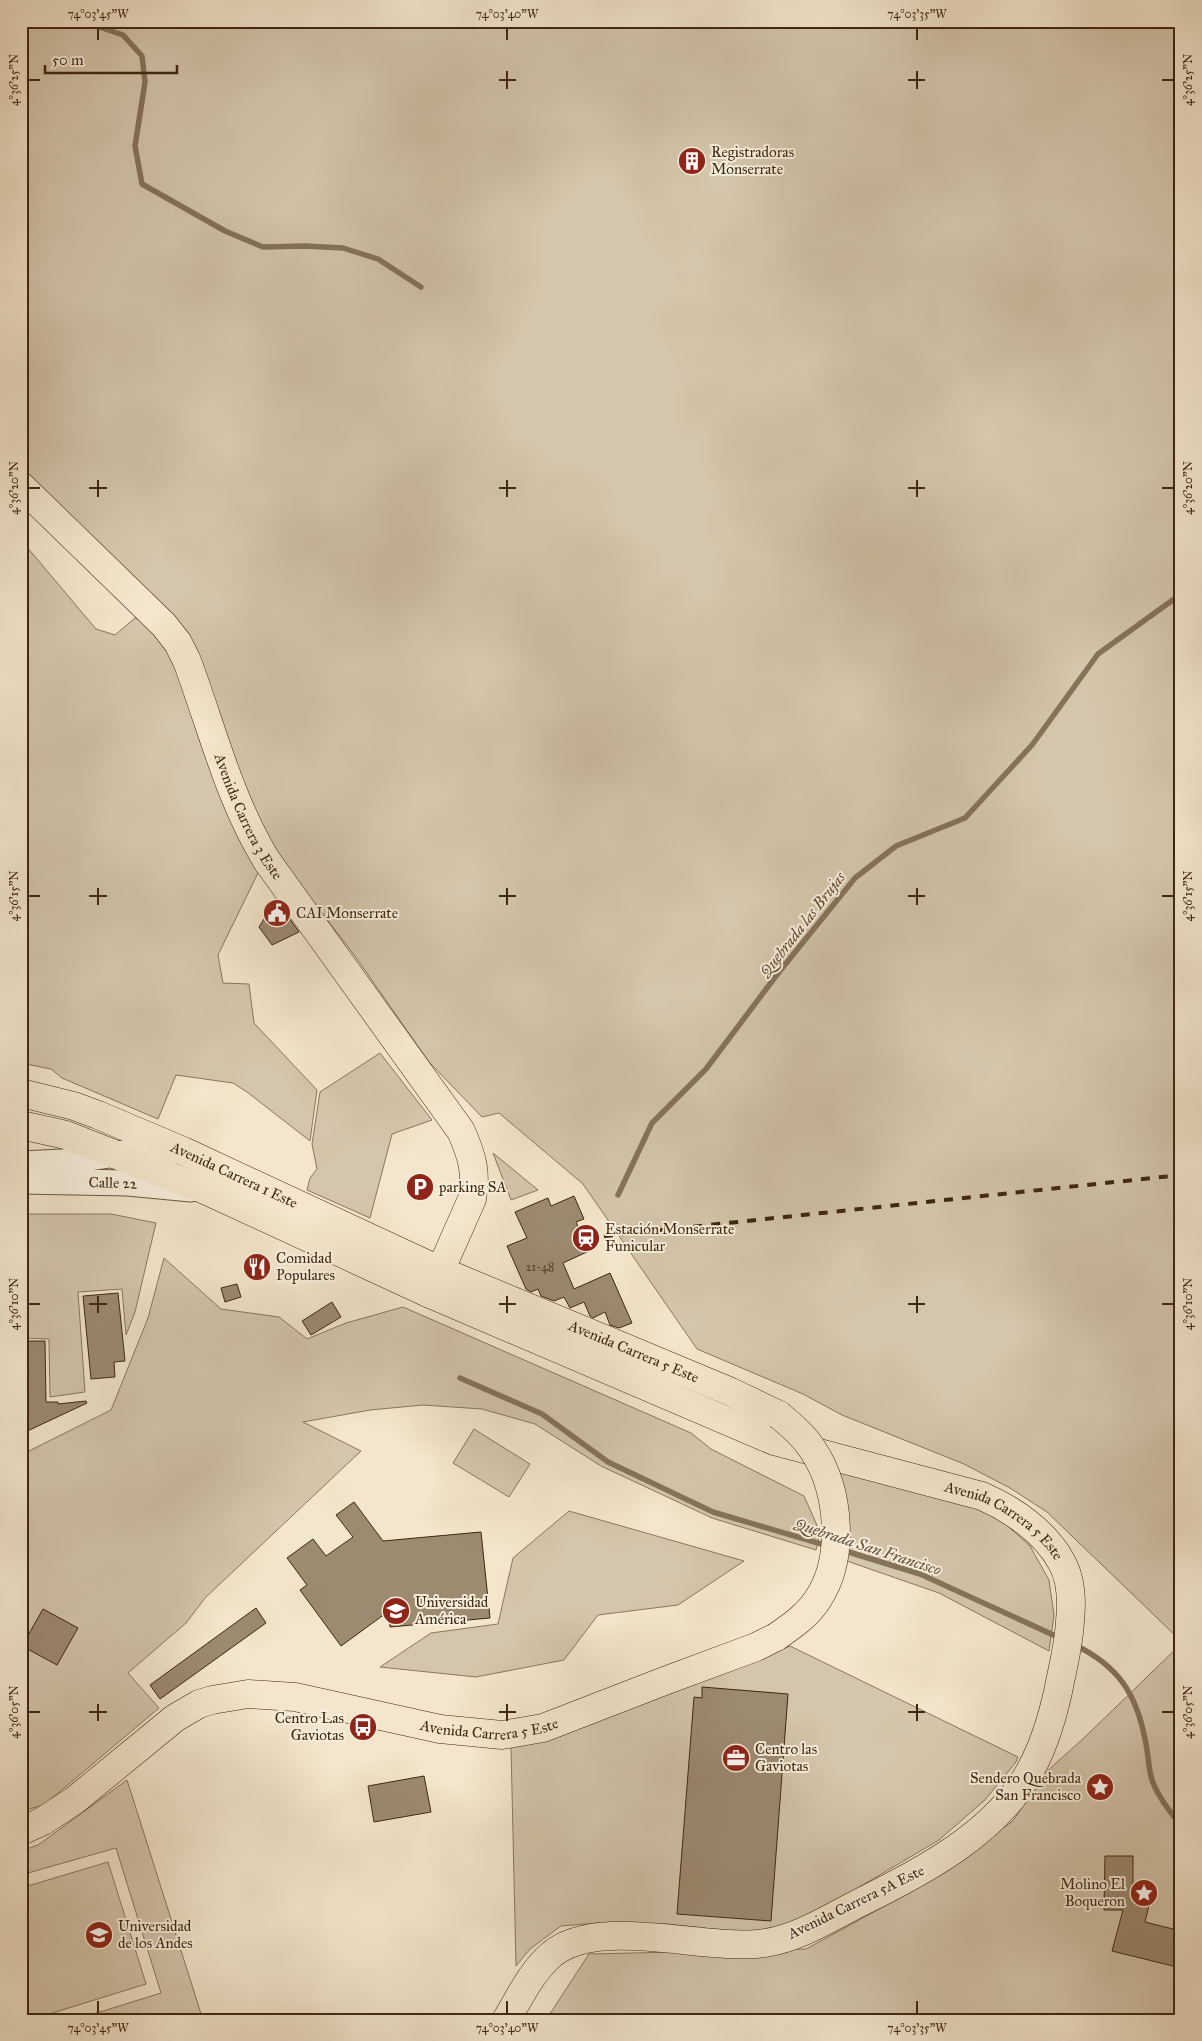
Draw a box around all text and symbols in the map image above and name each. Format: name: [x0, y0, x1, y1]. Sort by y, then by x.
text: 74°03'45"W: [67, 7, 129, 21]
text: 74°03'40"W: [476, 7, 539, 21]
text: 74°03'35"W: [887, 7, 947, 21]
scale bar: [45, 42, 178, 74]
text: 50 m: [52, 51, 84, 69]
text: 4°36'25"N: [7, 54, 21, 106]
text: 4°36'25"N: [1181, 54, 1195, 106]
place label: Registradoras Monserrate: [711, 143, 794, 178]
building icon: Registradoras Monserrate: [677, 146, 707, 176]
text: 4°36'20"N: [7, 461, 21, 515]
text: 4°36'20"N: [1181, 461, 1195, 515]
street label: Avenida Carrera 3 Este: [210, 750, 287, 883]
water label: Quebrada las Brujas: [755, 868, 850, 982]
text: 4°36'15"N: [7, 871, 21, 921]
text: 4°36'15"N: [1181, 871, 1195, 921]
public building icon: CAI Monserrate: [262, 898, 292, 928]
place label: CAI Monserrate: [296, 904, 398, 922]
street label: Avenida Carrera 1 Este: [167, 1137, 301, 1212]
parking icon: parking SA: [405, 1172, 435, 1202]
street label: Calle 22: [88, 1173, 139, 1193]
place label: parking SA: [438, 1178, 507, 1196]
place label: Estación Monserrate Funicular: [605, 1220, 734, 1255]
station icon: Estación Monserrate Funicular: [571, 1223, 601, 1253]
place label: Comidad Populares: [276, 1249, 335, 1284]
restaurant icon: Comidad Populares: [242, 1252, 272, 1282]
house number: 21-48: [526, 1260, 554, 1274]
text: 4°36'10"N: [7, 1278, 21, 1330]
text: 4°36'10"N: [1181, 1278, 1195, 1330]
street label: Avenida Carrera 5 Este: [565, 1316, 702, 1387]
street label: Avenida Carrera 5 Este: [942, 1477, 1067, 1563]
water label: Quebrada San Francisco: [791, 1513, 944, 1579]
place label: Universidad América: [414, 1593, 489, 1628]
school or university icon: Universidad América: [381, 1596, 411, 1626]
text: 4°36'05"N: [7, 1685, 21, 1739]
text: 4°36'05"N: [1181, 1685, 1195, 1739]
place label: Centro Las Gaviotas: [275, 1709, 344, 1744]
bus stop icon: Centro Las Gaviotas: [348, 1712, 378, 1742]
street label: Avenida Carrera 5 Este: [418, 1714, 561, 1744]
place label: Centro las Gaviotas: [755, 1740, 817, 1775]
office icon: Centro las Gaviotas: [721, 1743, 751, 1773]
place label: Sendero Quebrada San Francisco: [970, 1769, 1082, 1804]
place icon: Sendero Quebrada San Francisco: [1085, 1772, 1115, 1802]
street label: Avenida Carrera 5A Este: [784, 1861, 927, 1943]
place label: Molino El Boqueron: [1060, 1875, 1126, 1911]
place icon: Molino El Boqueron: [1129, 1878, 1159, 1908]
place label: Universidad de los Andes: [118, 1917, 193, 1952]
school or university icon: Universidad de los Andes: [84, 1920, 114, 1950]
text: 74°03'45"W: [67, 2021, 129, 2035]
text: 74°03'40"W: [476, 2021, 539, 2035]
text: 74°03'35"W: [887, 2021, 947, 2035]

